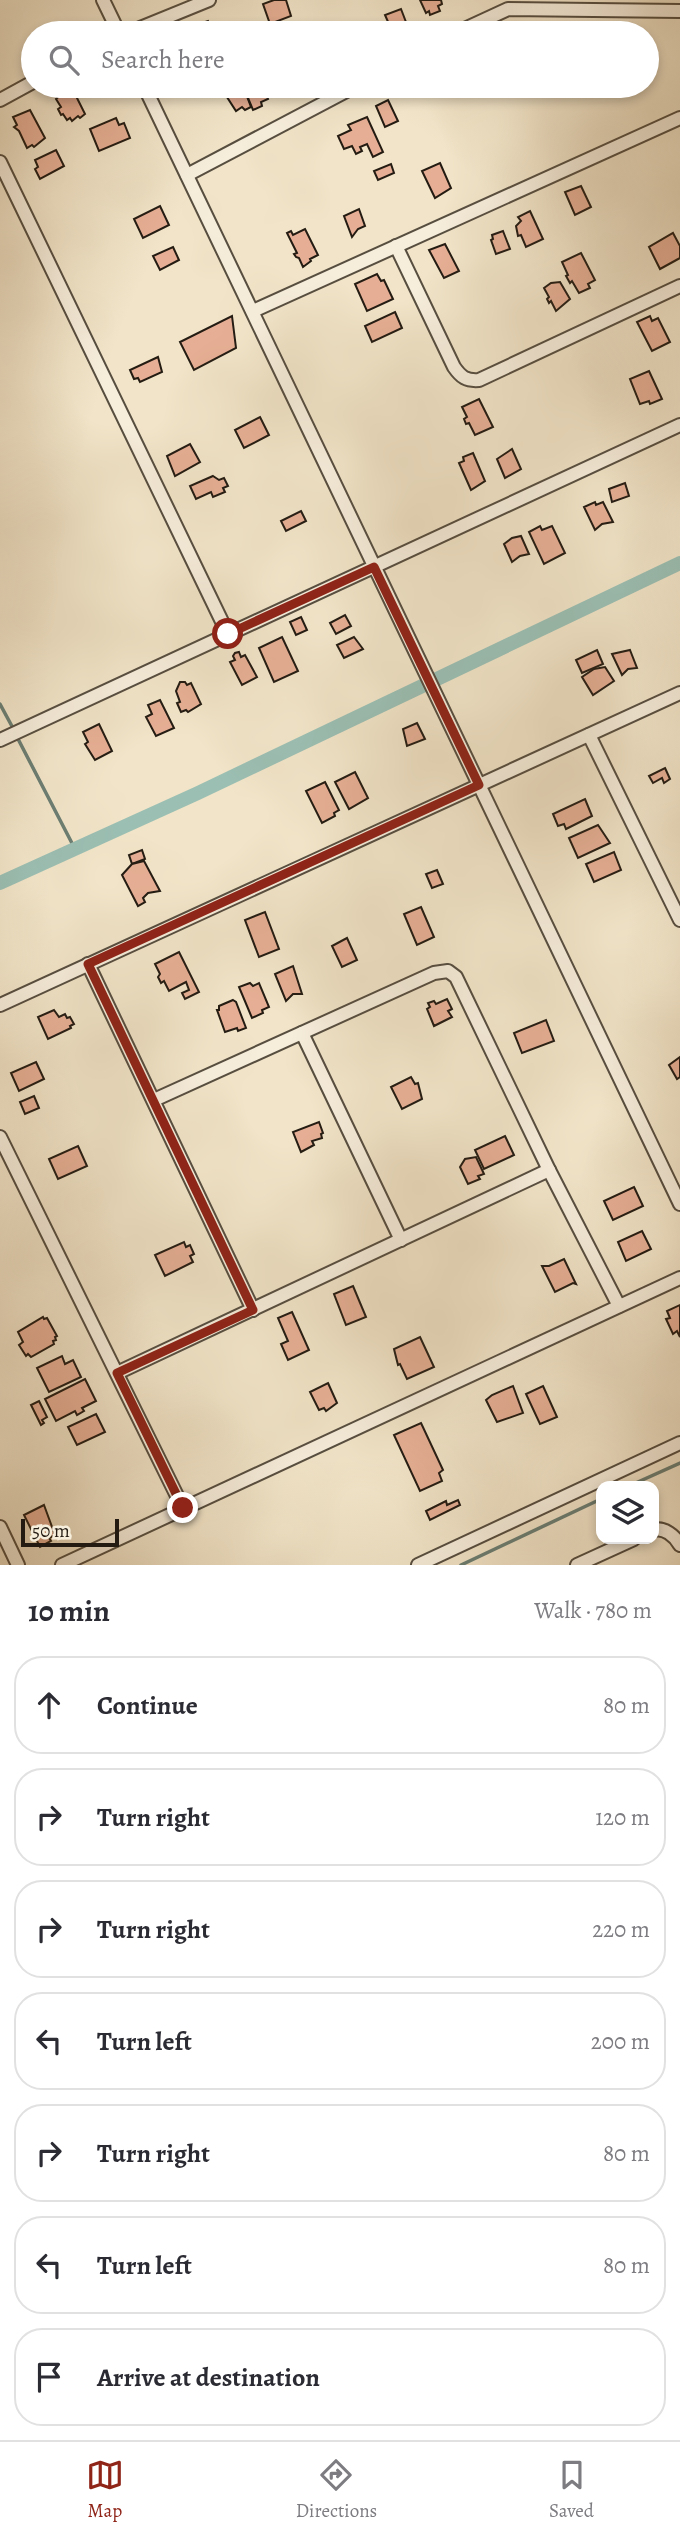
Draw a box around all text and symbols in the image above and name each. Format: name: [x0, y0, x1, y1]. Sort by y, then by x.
search box: [21, 21, 659, 98]
icon: search: [45, 41, 83, 79]
text: Search here: [101, 42, 225, 77]
route start: [212, 618, 243, 649]
map controls: [596, 1481, 659, 1544]
button: layers: [596, 1481, 659, 1544]
route end: [167, 1492, 198, 1523]
scale bar: [21, 1516, 119, 1548]
text: 50 m: [32, 1518, 70, 1544]
text: 10 min: [28, 1591, 110, 1631]
text: Walk · 780 m: [534, 1595, 652, 1626]
icon: ahead: [30, 1686, 68, 1724]
text: Continue: [97, 1688, 198, 1723]
text: 80 m: [603, 1690, 650, 1721]
icon: right: [30, 1798, 68, 1836]
text: Turn right: [97, 1800, 210, 1835]
text: 120 m: [595, 1802, 650, 1833]
icon: right: [30, 1910, 68, 1948]
text: Turn right: [97, 1912, 210, 1947]
text: 220 m: [592, 1914, 650, 1945]
icon: left: [30, 2022, 68, 2060]
text: Turn left: [97, 2024, 192, 2059]
text: 200 m: [591, 2026, 650, 2057]
icon: right: [30, 2134, 68, 2172]
text: Turn right: [97, 2136, 210, 2171]
text: 80 m: [603, 2138, 650, 2169]
icon: left: [30, 2246, 68, 2284]
text: Turn left: [97, 2248, 192, 2283]
text: 80 m: [603, 2250, 650, 2281]
icon: arrive: [30, 2358, 68, 2396]
text: Arrive at destination: [97, 2360, 320, 2395]
tab: Map: [86, 2456, 124, 2524]
tab: Directions: [296, 2456, 377, 2524]
tab: Saved: [549, 2456, 594, 2524]

